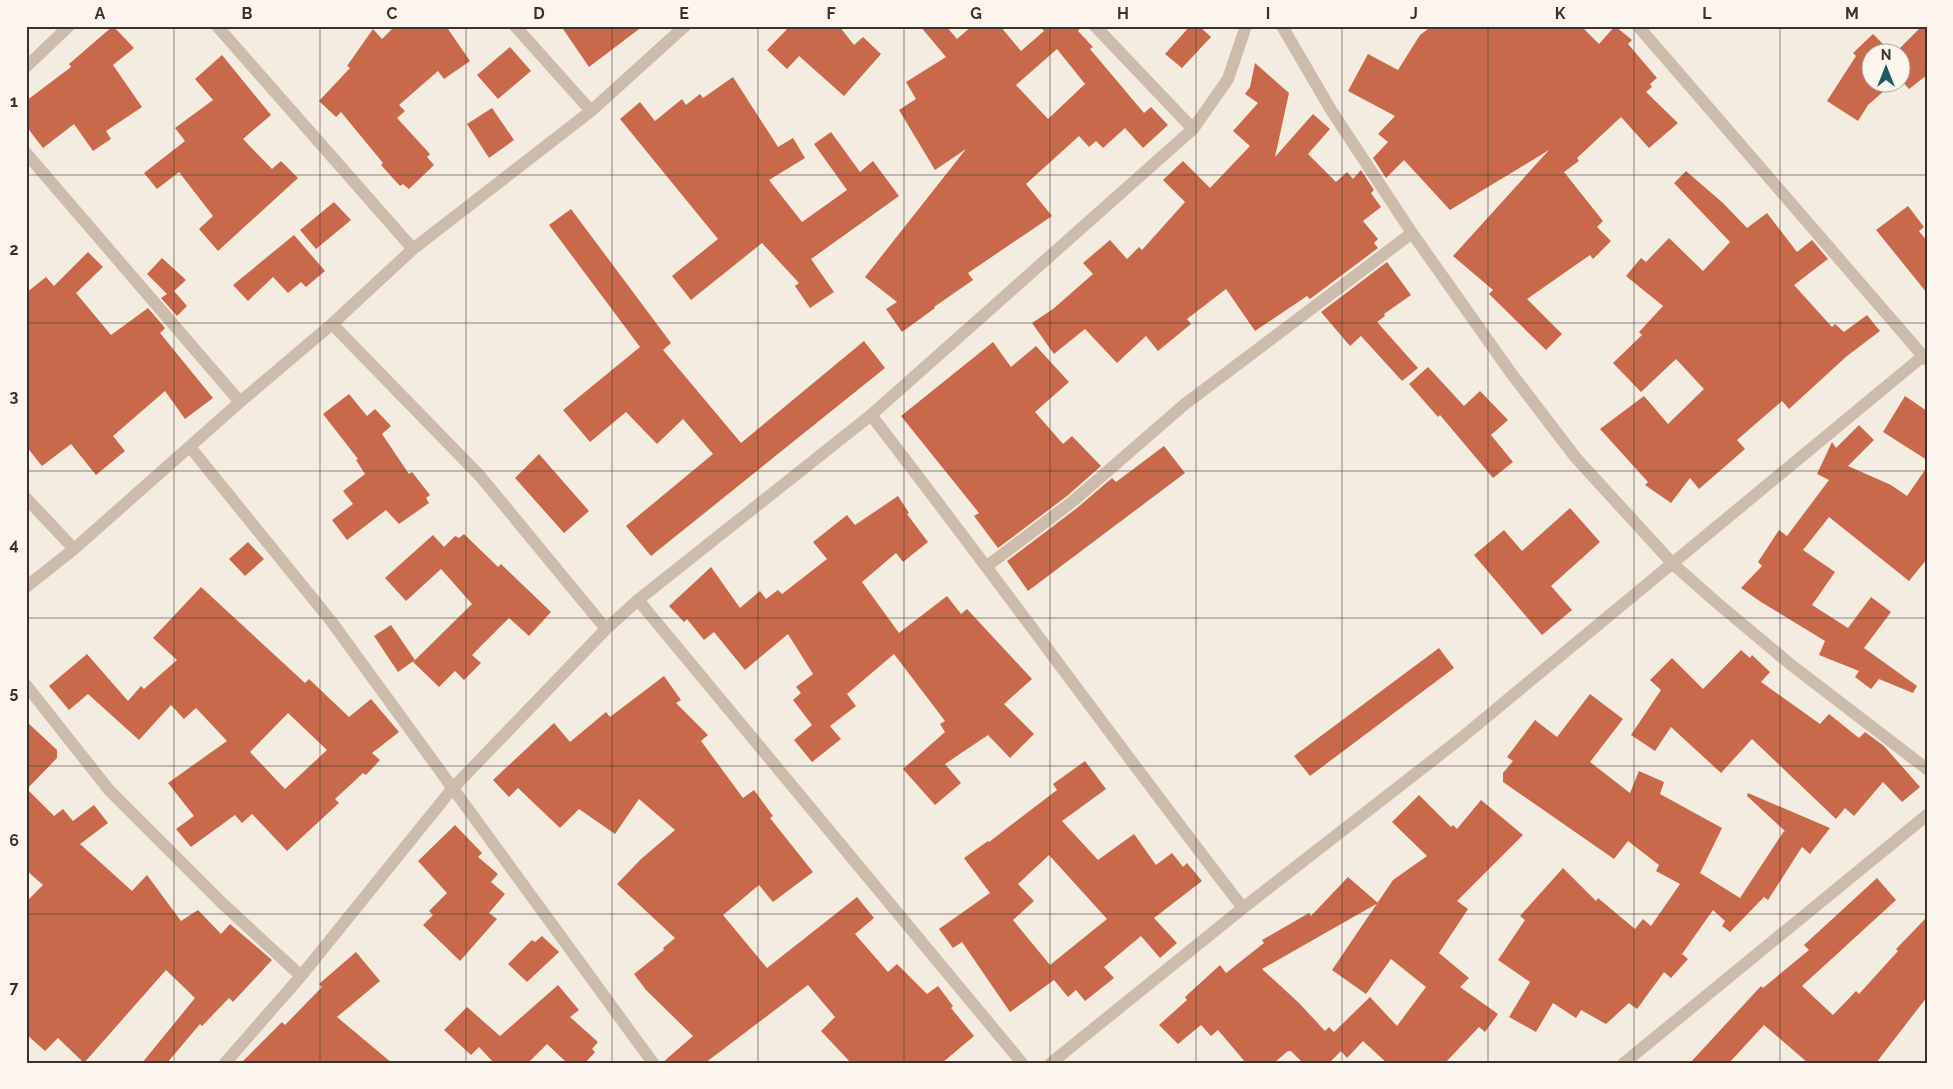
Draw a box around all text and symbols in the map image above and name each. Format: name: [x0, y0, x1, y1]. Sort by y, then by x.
text: A: [95, 4, 106, 23]
text: B: [242, 4, 253, 23]
text: C: [387, 4, 398, 23]
text: D: [533, 4, 545, 23]
text: E: [679, 4, 689, 23]
text: F: [826, 4, 836, 23]
text: G: [970, 4, 982, 23]
text: H: [1117, 4, 1129, 23]
text: I: [1266, 4, 1270, 23]
text: J: [1410, 4, 1418, 23]
text: K: [1555, 4, 1566, 23]
text: L: [1702, 4, 1712, 23]
text: M: [1845, 4, 1859, 23]
north arrow: [1860, 42, 1910, 92]
text: N: [1881, 47, 1891, 63]
text: 1: [10, 92, 18, 111]
text: 2: [9, 240, 19, 259]
text: 3: [10, 387, 19, 406]
text: 4: [9, 535, 19, 554]
text: 5: [10, 683, 19, 702]
text: 6: [9, 831, 19, 850]
text: 7: [10, 978, 19, 997]

